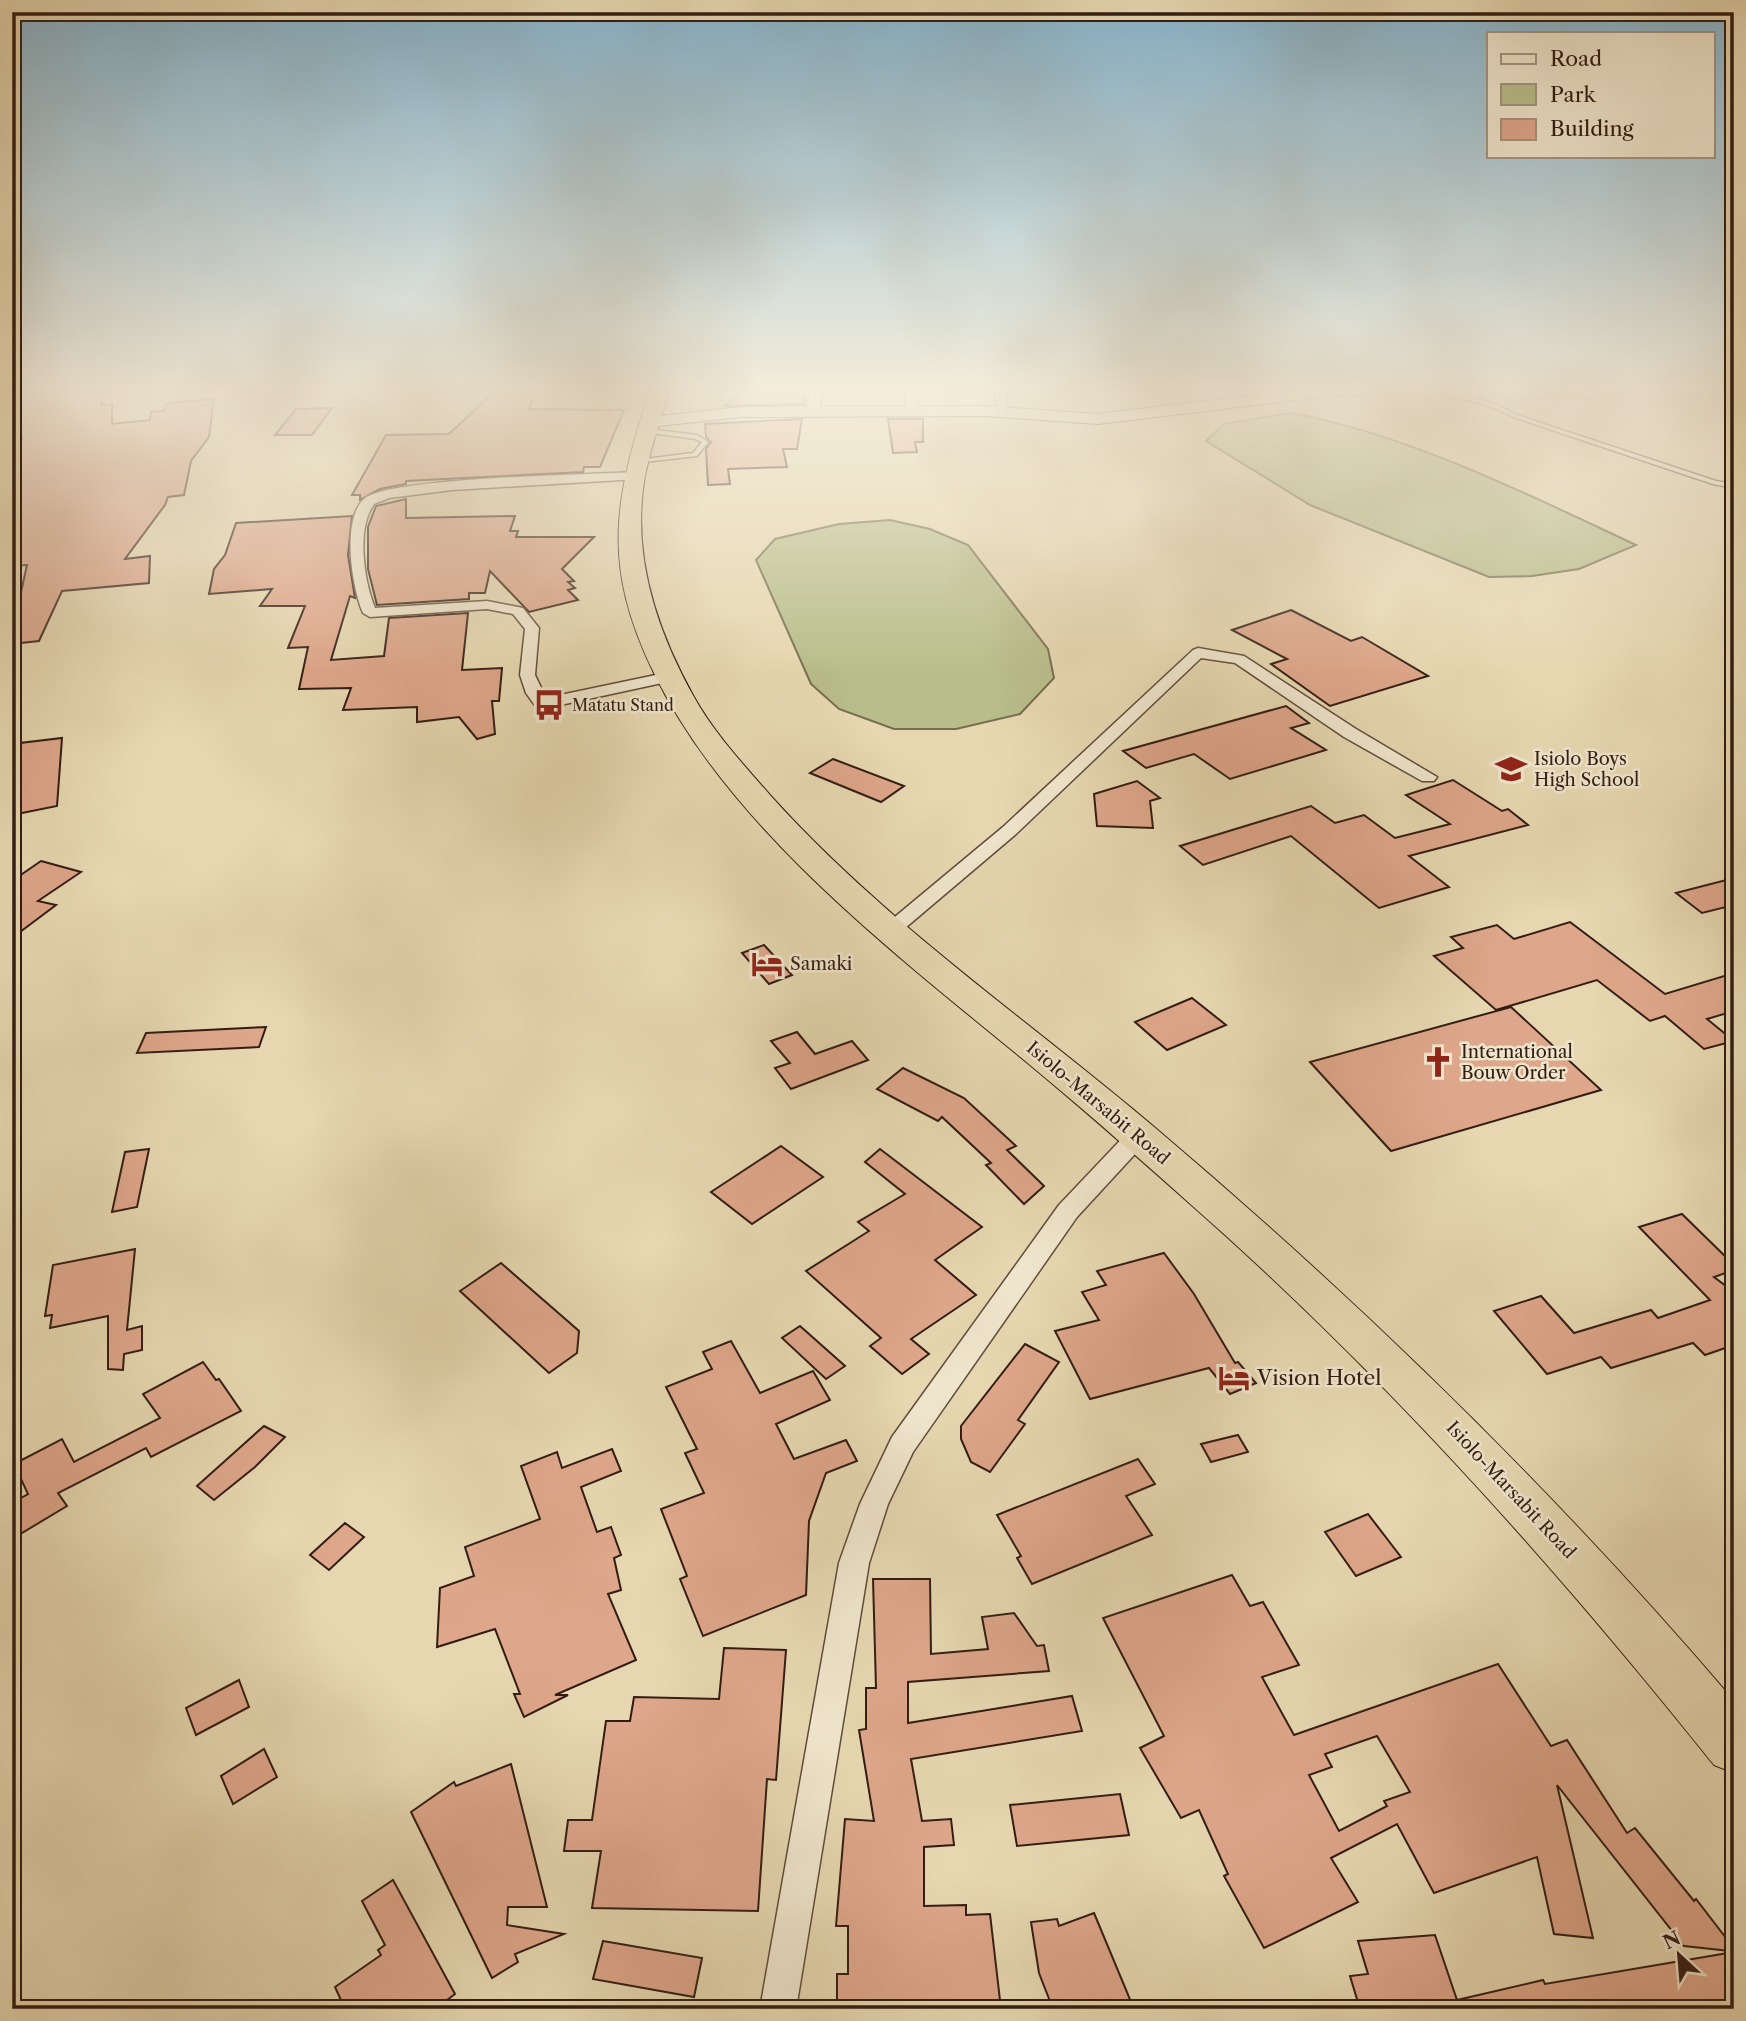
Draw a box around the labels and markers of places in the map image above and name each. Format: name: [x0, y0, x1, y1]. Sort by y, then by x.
bus stop icon: Matatu Stand: [532, 688, 566, 722]
place label: Matatu Stand: [572, 695, 674, 715]
place label: Isiolo Boys High School: [1534, 748, 1639, 791]
school or university icon: Isiolo Boys High School: [1494, 752, 1528, 786]
hotel icon: Samaki: [750, 947, 784, 981]
place label: Samaki: [790, 953, 853, 975]
place label: International Bouw Order: [1461, 1041, 1573, 1084]
church icon: International Bouw Order: [1421, 1045, 1455, 1079]
hotel icon: Vision Hotel: [1217, 1361, 1251, 1395]
place label: Vision Hotel: [1256, 1365, 1381, 1390]

